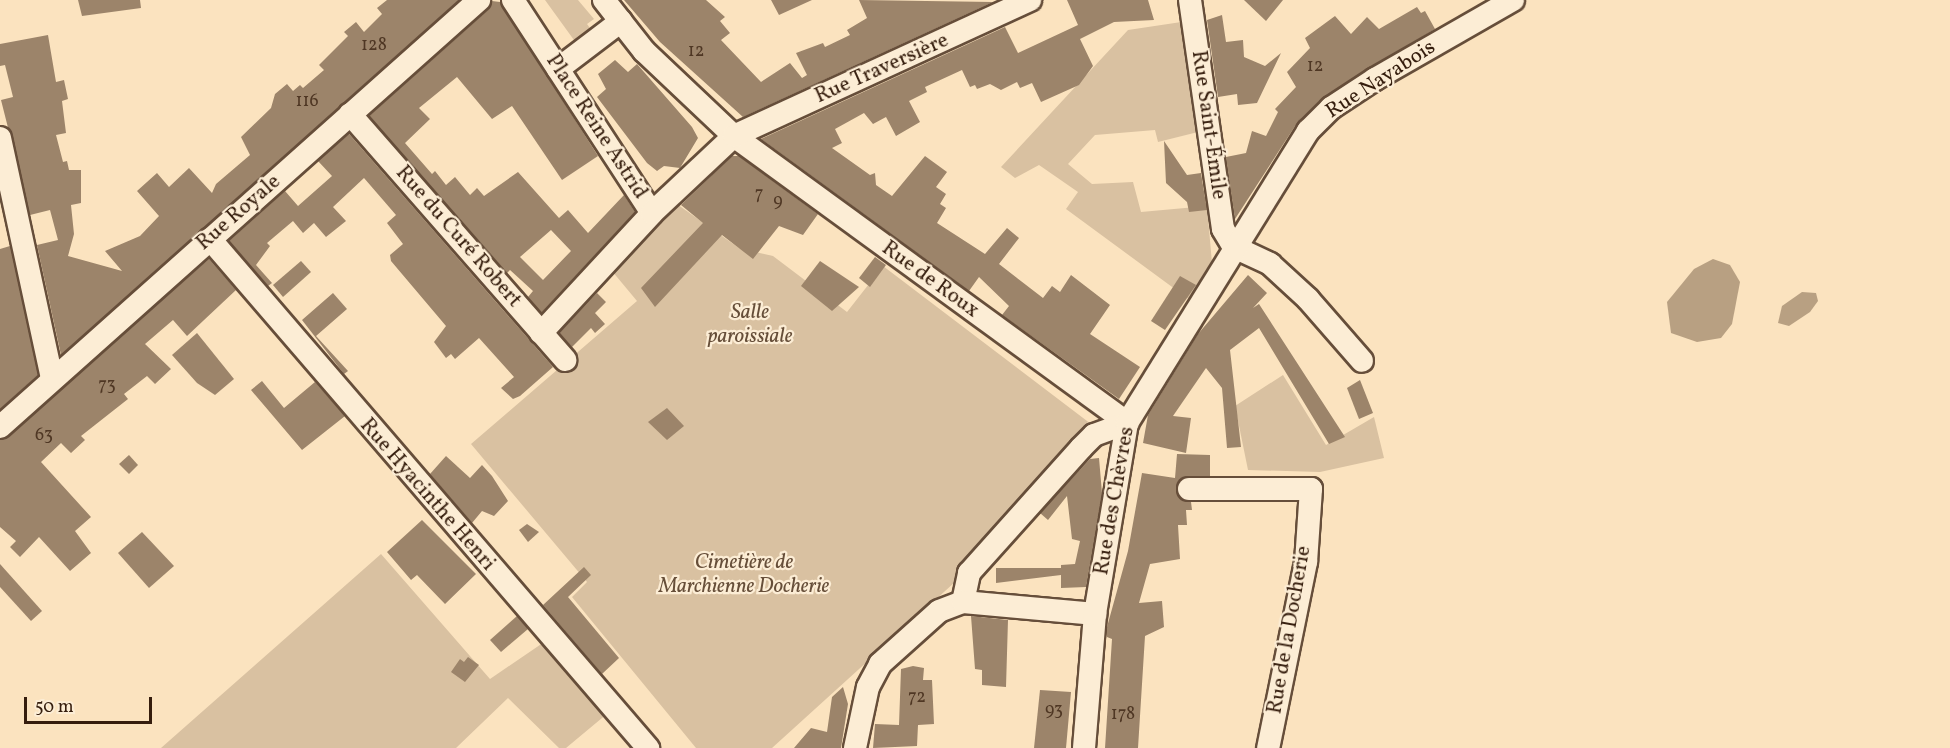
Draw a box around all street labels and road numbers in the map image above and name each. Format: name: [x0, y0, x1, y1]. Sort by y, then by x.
street label: Rue Traversière: [811, 28, 953, 110]
street label: Rue Nayabois: [1321, 35, 1441, 125]
street label: Rue Saint-Émile: [1185, 49, 1231, 201]
street label: Place Reine Astrid: [540, 50, 652, 204]
street label: Rue du Curé Robert: [390, 161, 526, 313]
street label: Rue Royale: [192, 170, 286, 256]
street label: Rue de Roux: [876, 236, 984, 324]
street label: Rue Hyacinthe Henri: [354, 414, 500, 576]
street label: Rue des Chèvres: [1090, 425, 1140, 577]
street label: Rue de la Docherie: [1263, 544, 1317, 716]

